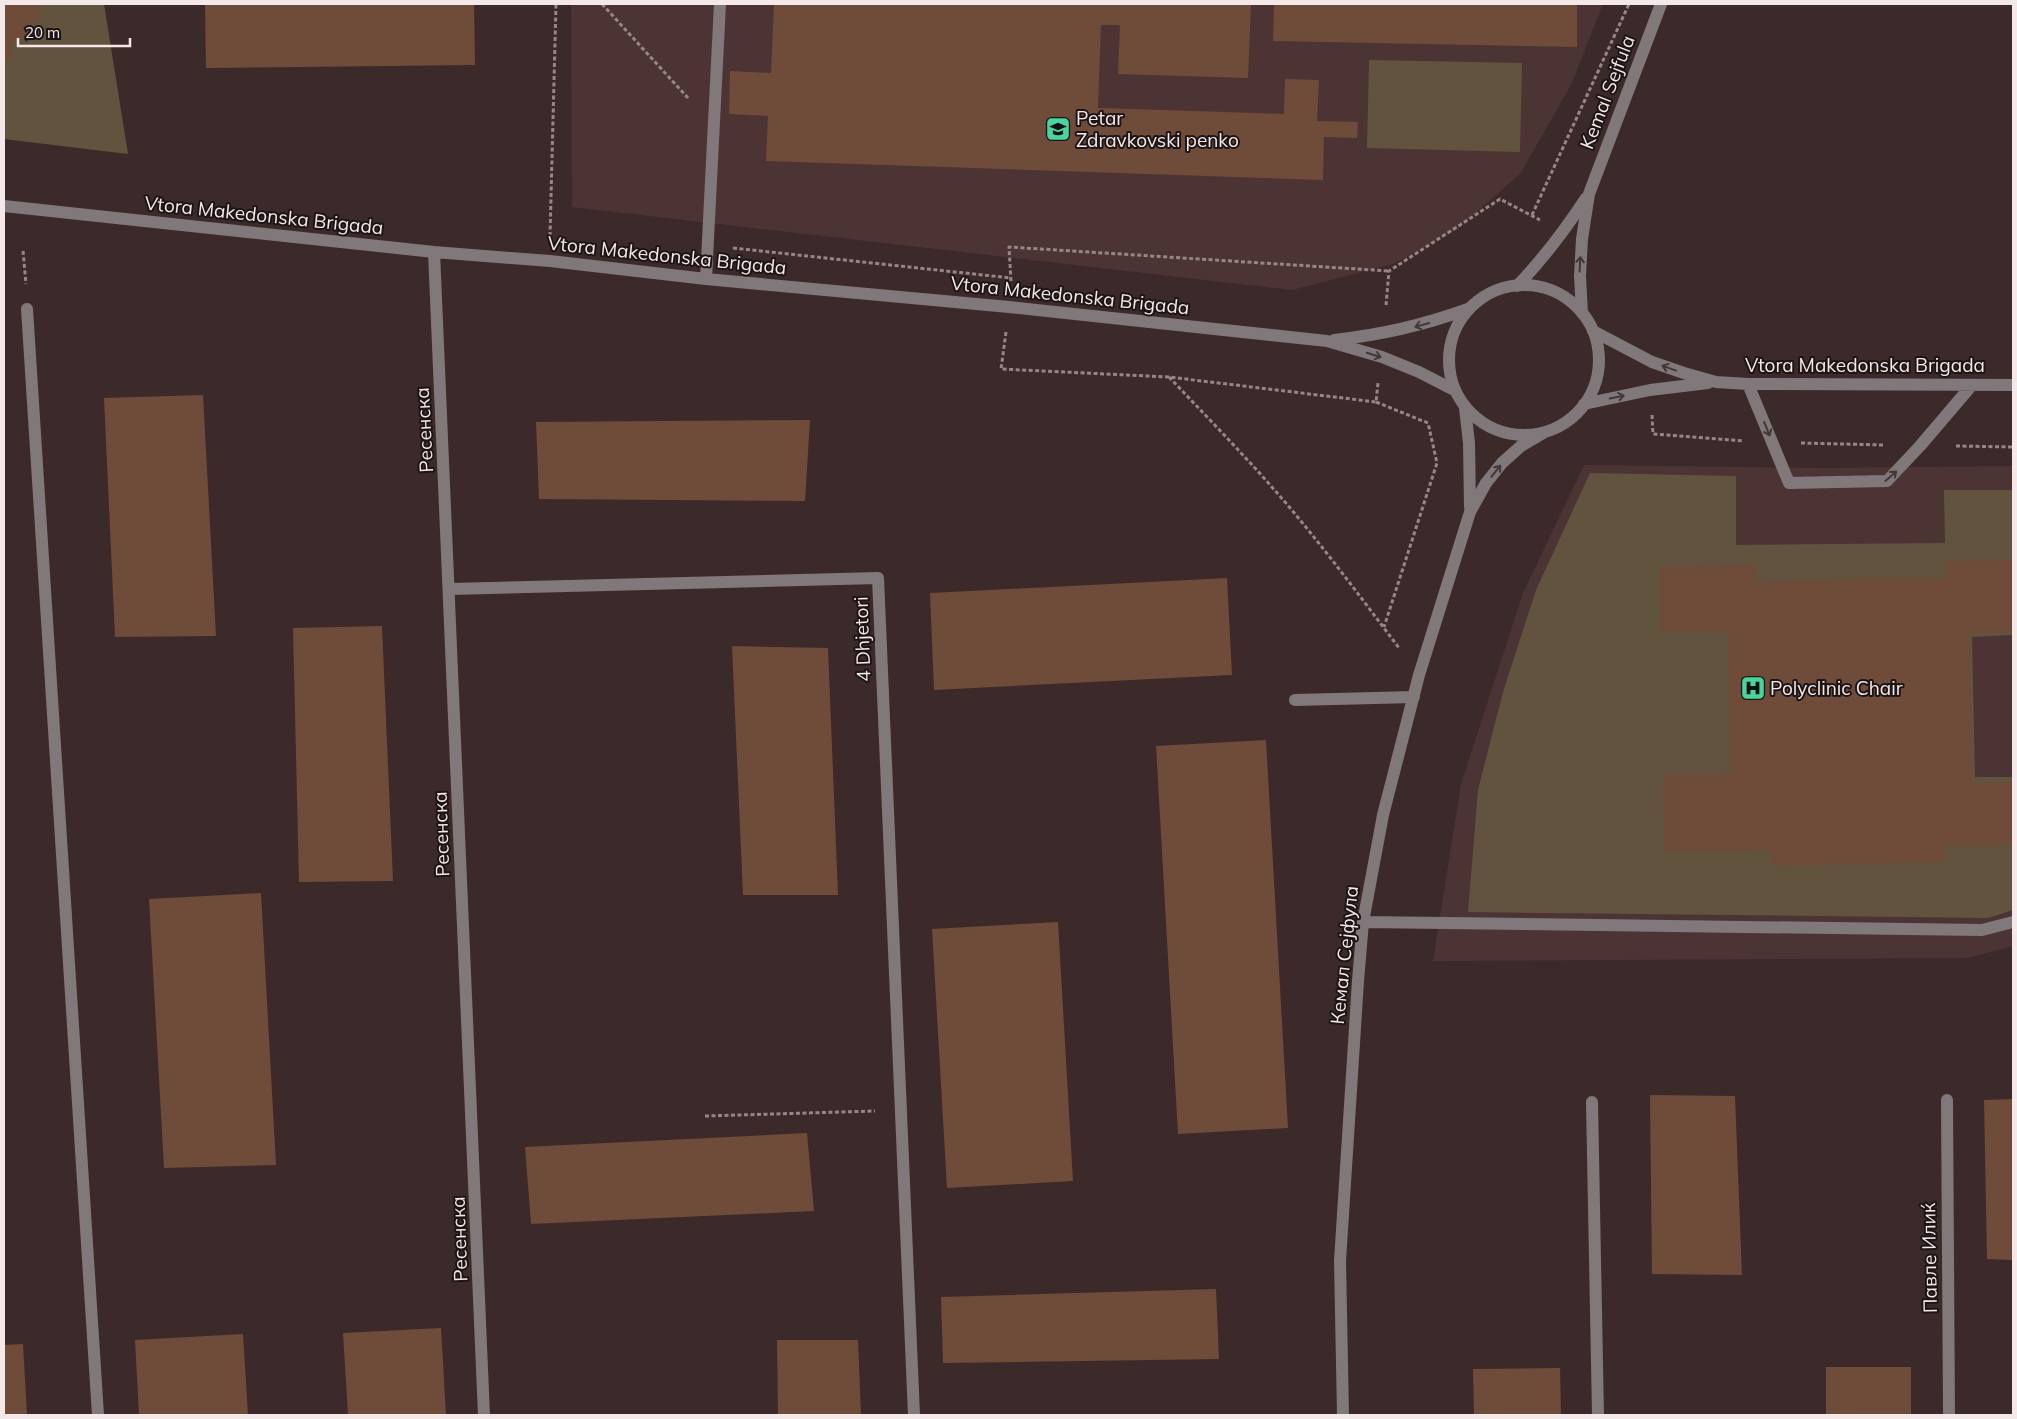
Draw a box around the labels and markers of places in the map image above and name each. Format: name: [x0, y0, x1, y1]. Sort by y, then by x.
place label: Petar Zdravkovski penko: [1076, 106, 1239, 152]
school or university icon: Petar Zdravkovski penko: [1045, 116, 1071, 142]
hospital icon: Polyclinic Chair: [1740, 675, 1766, 701]
place label: Polyclinic Chair: [1770, 676, 1903, 700]

